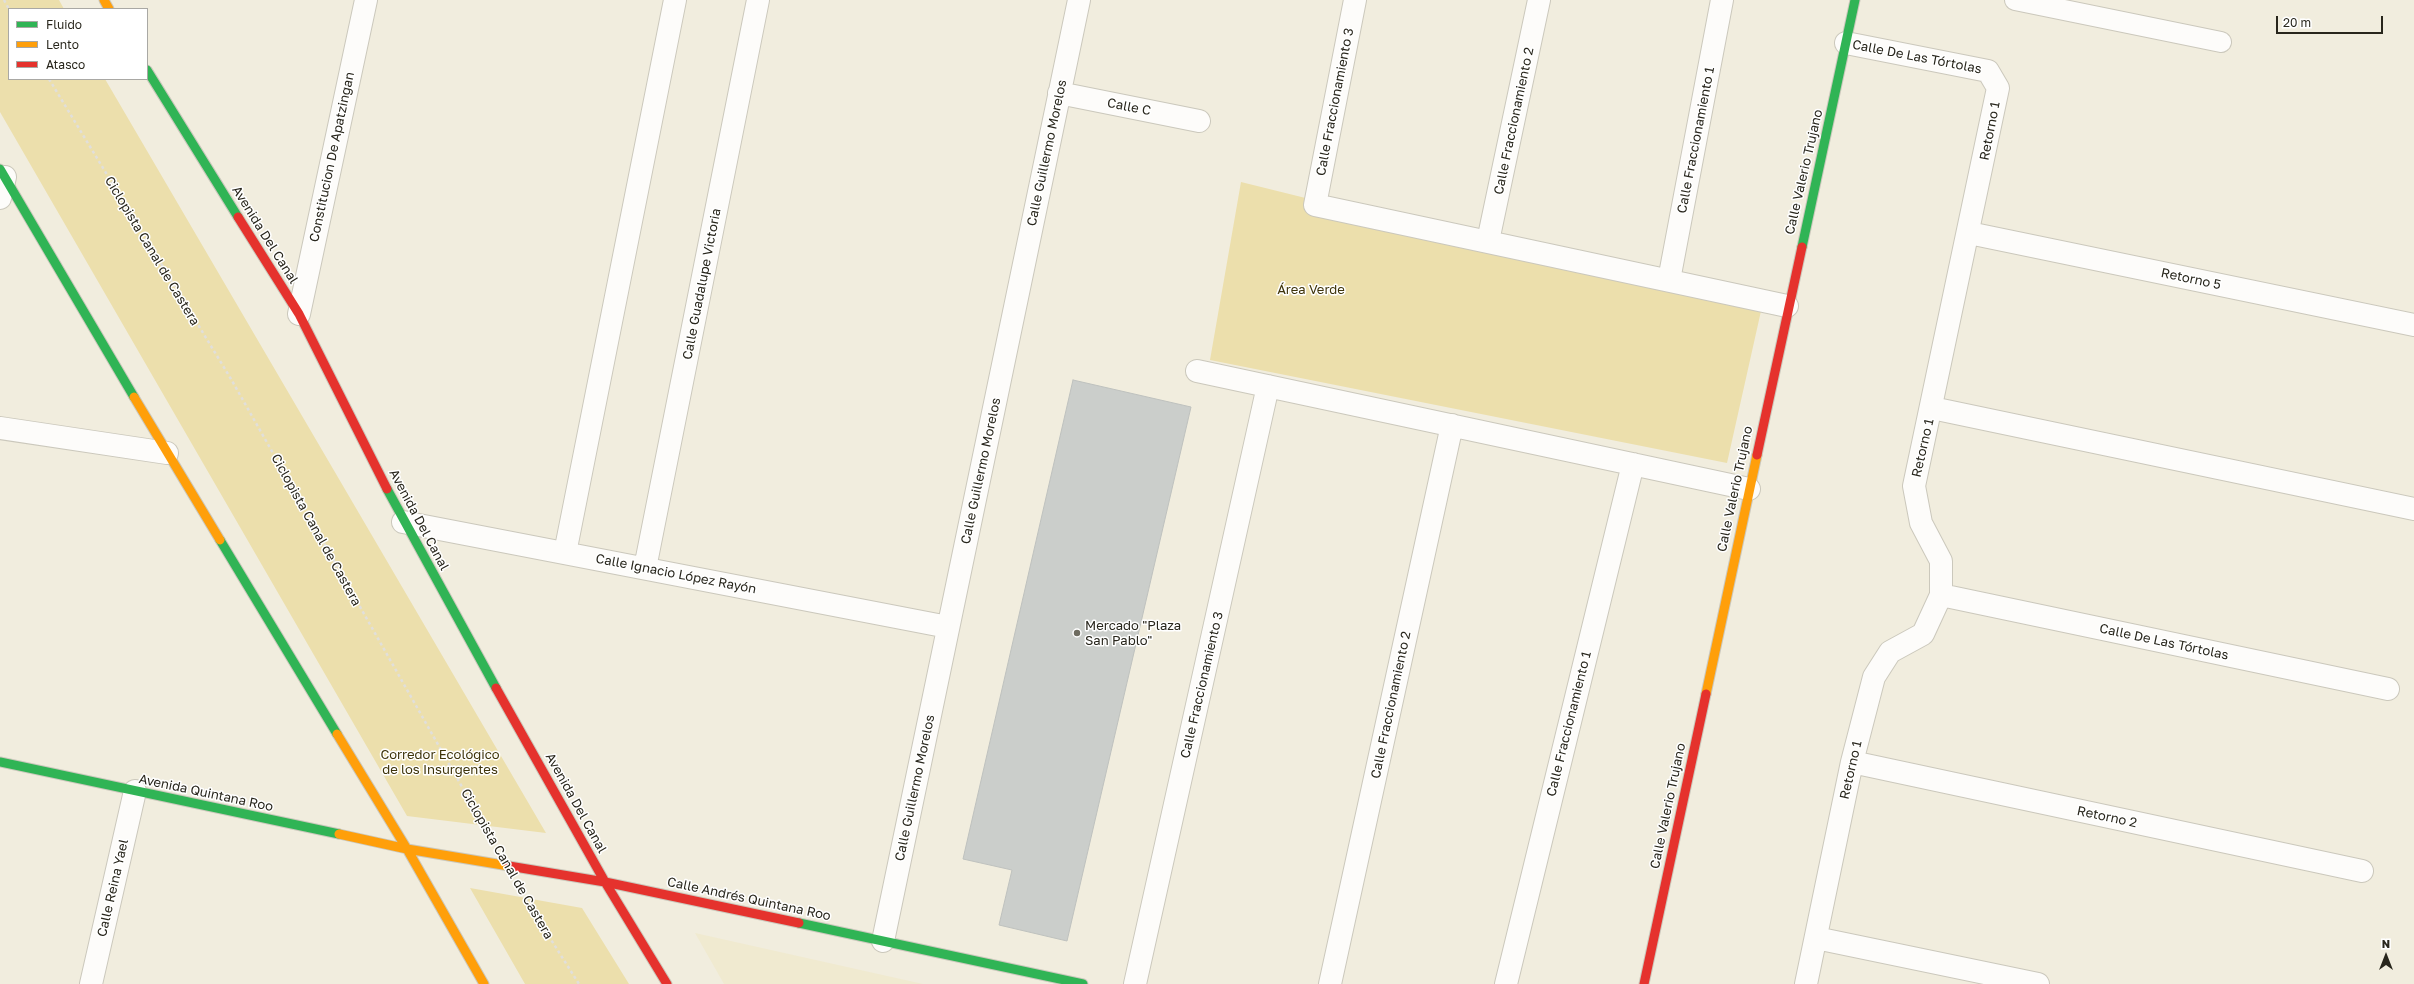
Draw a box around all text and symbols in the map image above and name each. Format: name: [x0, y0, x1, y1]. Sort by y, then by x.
legend: [8, 8, 148, 80]
scale bar: [2278, 8, 2385, 34]
text: 20 m: [2283, 15, 2311, 30]
text: Fluido: [46, 17, 82, 32]
street label: Calle Fraccionamiento 3: [1313, 27, 1357, 177]
text: Lento: [46, 37, 79, 52]
street label: Calle De Las Tórtolas: [1851, 37, 1983, 77]
street label: Calle Fraccionamiento 2: [1491, 46, 1537, 196]
text: Atasco: [46, 57, 85, 72]
street label: Calle Fraccionamiento 1: [1674, 65, 1718, 215]
street label: Constitucion De Apatzingan: [306, 70, 358, 244]
street label: Calle Guillermo Morelos: [1024, 78, 1070, 228]
street label: Calle C: [1106, 95, 1152, 119]
street label: Retorno 1: [1977, 100, 2003, 162]
street label: Calle Valerio Trujano: [1782, 108, 1826, 236]
street label: Ciclopista Canal de Castera: [101, 174, 203, 328]
street label: Avenida Del Canal: [229, 183, 301, 287]
street label: Calle Guadalupe Victoria: [680, 207, 724, 361]
street label: Retorno 5: [2160, 265, 2222, 293]
park label: Área Verde: [1277, 282, 1345, 298]
street label: Calle Guillermo Morelos: [958, 396, 1004, 546]
street label: Retorno 1: [1909, 417, 1937, 479]
street label: Calle Valerio Trujano: [1714, 425, 1756, 553]
street label: Ciclopista Canal de Castera: [268, 451, 364, 609]
street label: Avenida Del Canal: [386, 467, 452, 573]
street label: Calle Ignacio López Rayón: [594, 551, 758, 597]
street label: Calle Fraccionamiento 3: [1178, 610, 1226, 760]
place label: Mercado "Plaza San Pablo": [1085, 618, 1181, 649]
street label: Calle De Las Tórtolas: [2098, 621, 2230, 663]
marker: Mercado "Plaza San Pablo": [1072, 628, 1082, 638]
street label: Calle Fraccionamiento 2: [1368, 630, 1414, 780]
street label: Calle Fraccionamiento 1: [1543, 650, 1595, 798]
street label: Calle Guillermo Morelos: [892, 713, 938, 863]
street label: Retorno 1: [1837, 739, 1865, 801]
street label: Calle Valerio Trujano: [1647, 742, 1689, 870]
park label: Corredor Ecológico de los Insurgentes: [380, 747, 500, 778]
street label: Avenida Del Canal: [542, 750, 610, 856]
street label: Avenida Quintana Roo: [137, 771, 275, 815]
street label: Ciclopista Canal de Castera: [457, 786, 557, 942]
street label: Retorno 2: [2076, 803, 2138, 831]
street label: Calle Reina Yael: [94, 838, 132, 938]
street label: Calle Andrés Quintana Roo: [666, 874, 832, 924]
north arrow: [2366, 936, 2406, 976]
text: N: [2382, 937, 2390, 950]

